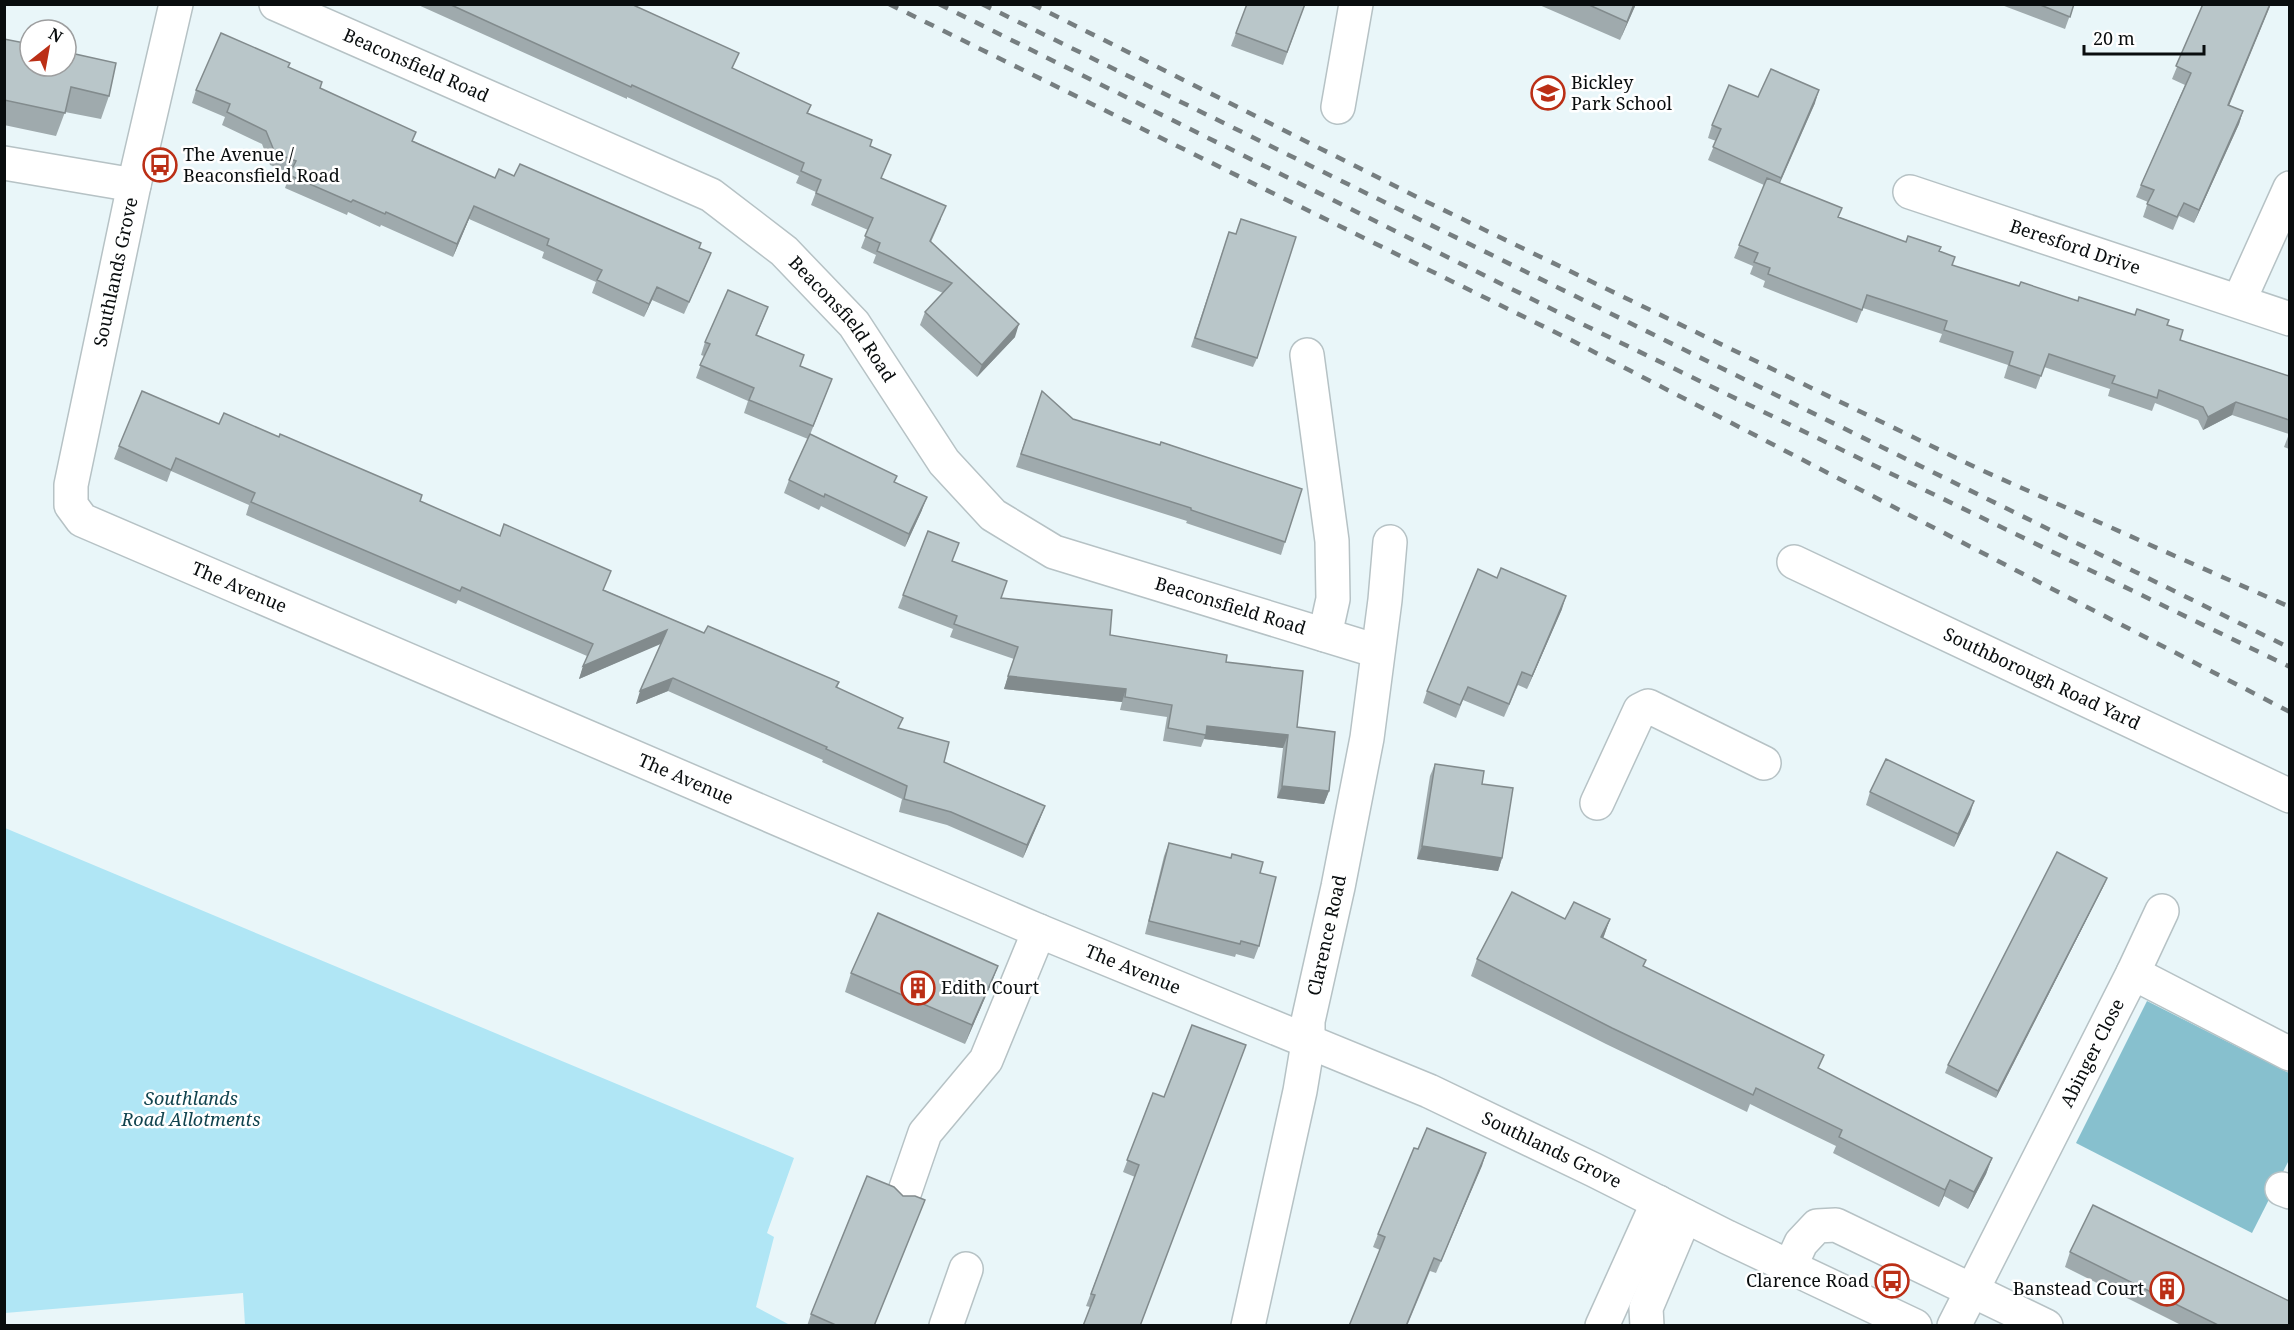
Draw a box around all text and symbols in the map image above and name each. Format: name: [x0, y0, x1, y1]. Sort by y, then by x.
north arrow: [18, 18, 78, 78]
scale bar: [2084, 18, 2204, 56]
text: N: [45, 22, 67, 48]
street label: Beaconsfield Road: [340, 22, 493, 107]
text: 20 m: [2093, 26, 2135, 50]
place label: Bickley Park School: [1571, 70, 1673, 115]
school or university icon: Bickley Park School: [1530, 75, 1566, 111]
place label: The Avenue / Beaconsfield Road: [183, 142, 340, 187]
bus stop icon: The Avenue / Beaconsfield Road: [142, 147, 178, 183]
street label: Southlands Grove: [87, 195, 143, 349]
street label: Beresford Drive: [2007, 213, 2144, 279]
street label: Beaconsfield Road: [784, 250, 902, 386]
street label: The Avenue: [188, 556, 291, 618]
street label: Beaconsfield Road: [1152, 571, 1309, 640]
street label: Southborough Road Yard: [1940, 621, 2145, 735]
street label: The Avenue: [635, 747, 737, 809]
street label: Clarence Road: [1301, 873, 1351, 998]
street label: The Avenue: [1082, 938, 1185, 999]
building icon: Edith Court: [900, 970, 936, 1006]
place label: Edith Court: [941, 975, 1039, 999]
street label: Abinger Close: [2054, 994, 2129, 1111]
park label: Southlands Road Allotments: [120, 1086, 261, 1131]
street label: Southlands Grove: [1478, 1105, 1626, 1193]
bus stop icon: Clarence Road: [1874, 1263, 1910, 1299]
place label: Clarence Road: [1746, 1268, 1869, 1292]
building icon: Banstead Court: [2149, 1271, 2185, 1307]
place label: Banstead Court: [2013, 1276, 2144, 1300]

